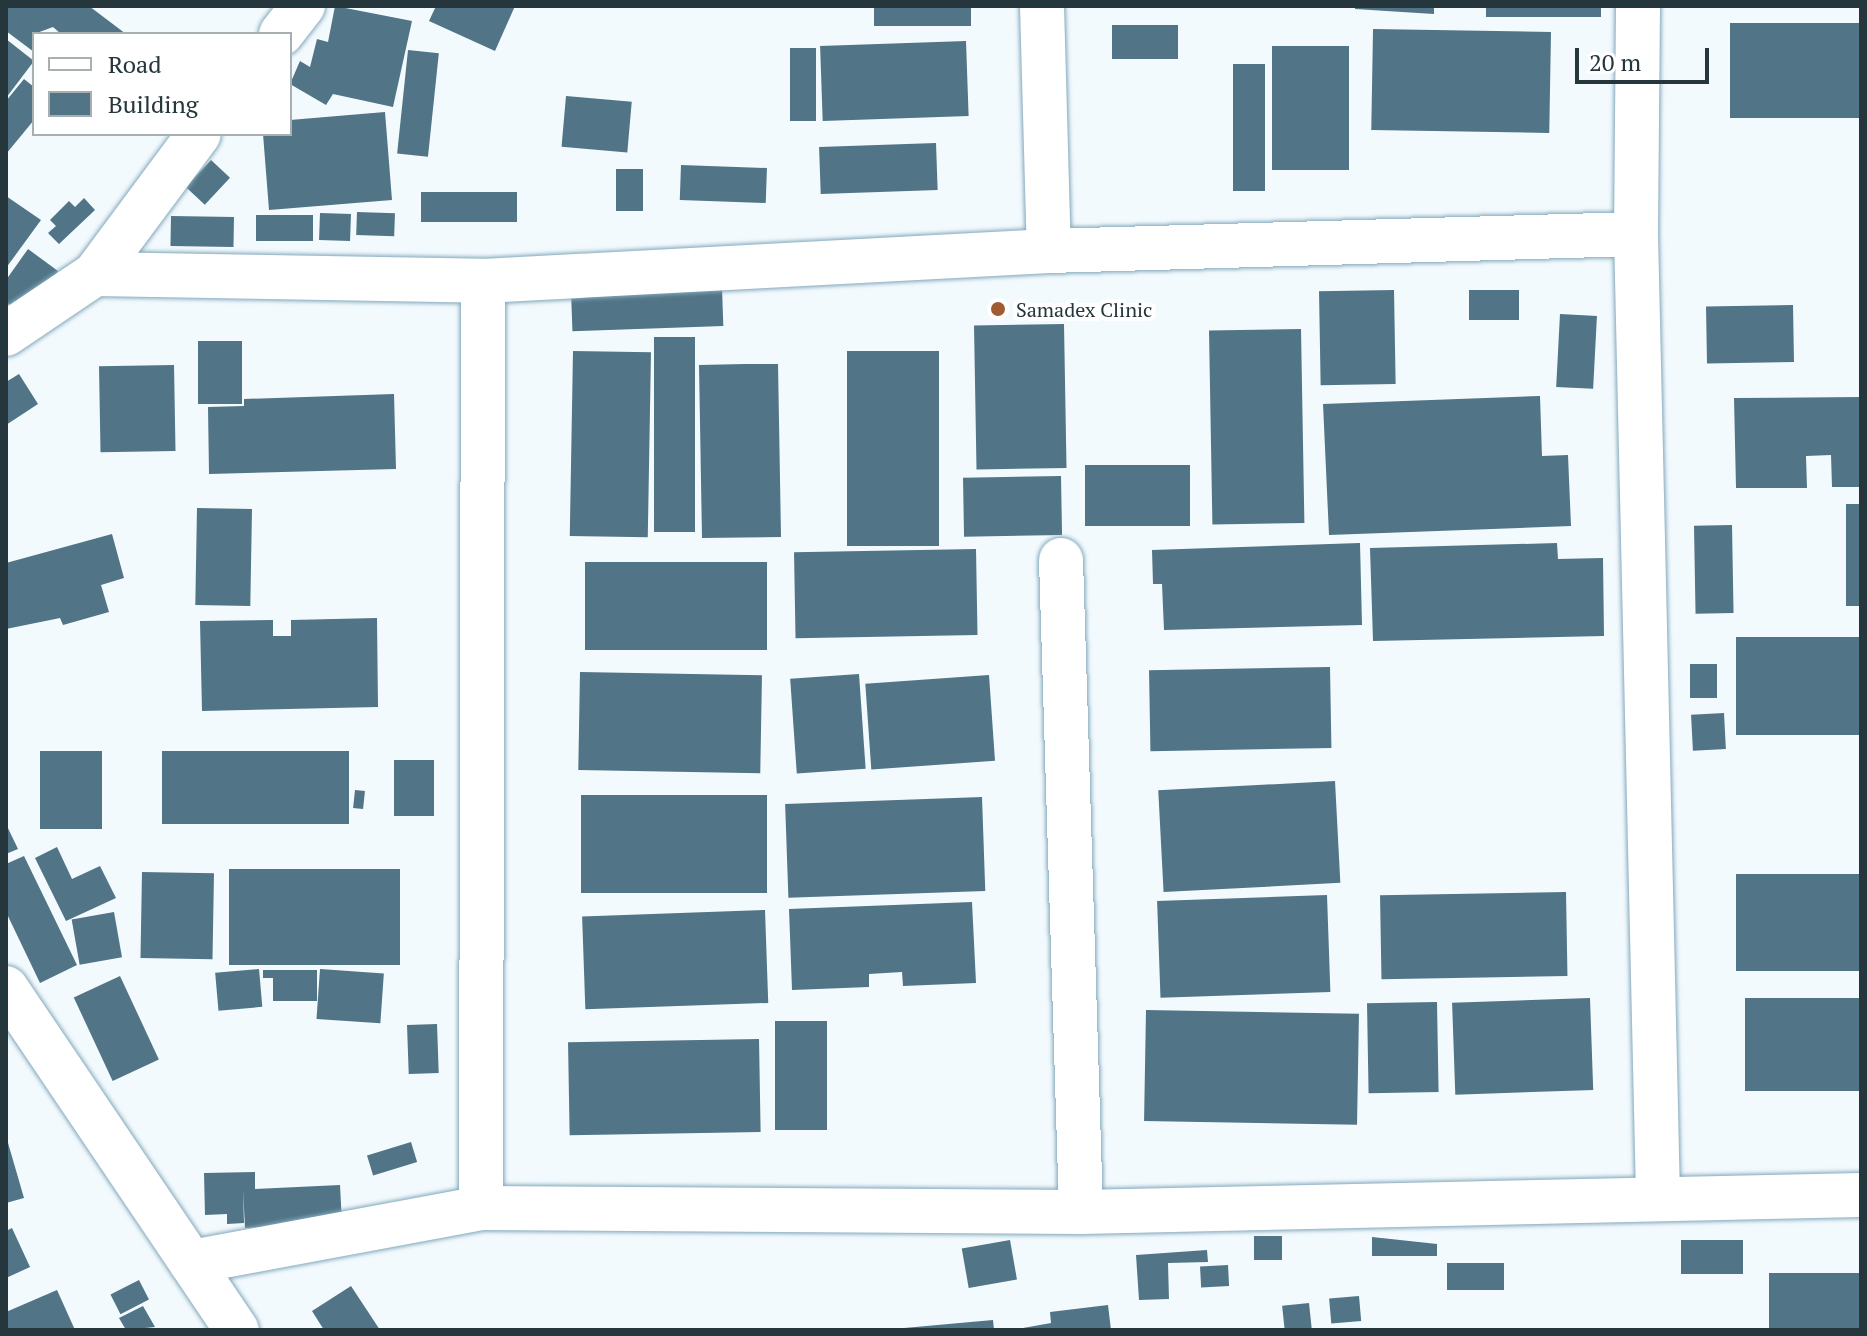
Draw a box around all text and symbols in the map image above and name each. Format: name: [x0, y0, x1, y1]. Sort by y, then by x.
legend: [32, 32, 292, 136]
scale bar: [1579, 32, 1713, 82]
text: 20 m: [1589, 46, 1641, 78]
text: Road: [108, 48, 162, 80]
text: Building: [108, 88, 198, 120]
place label: Samadex Clinic: [1016, 297, 1152, 321]
marker: Samadex Clinic: [987, 298, 1009, 320]

